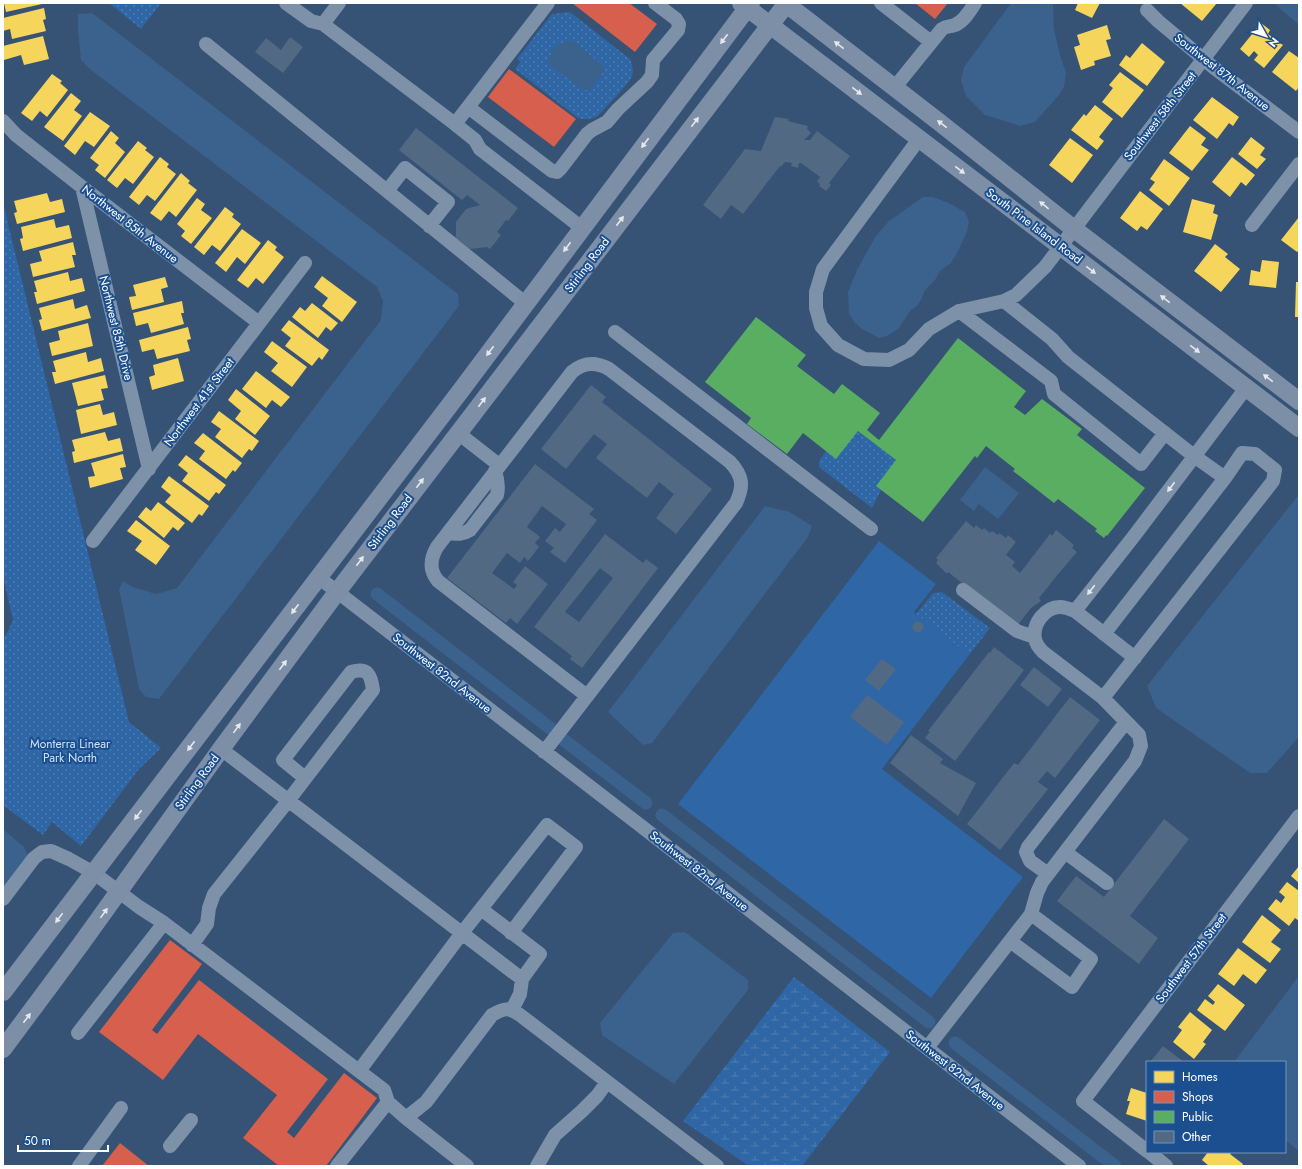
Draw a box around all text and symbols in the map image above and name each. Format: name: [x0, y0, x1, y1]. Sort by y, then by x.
north arrow: [1246, 16, 1286, 56]
street label: Southwest 87th Avenue: [1170, 29, 1274, 115]
one-way arrow: [720, 34, 728, 44]
text: N: [1265, 34, 1283, 51]
one-way arrow: [834, 41, 844, 49]
street label: Southwest 58th Street: [1119, 68, 1201, 164]
one-way arrow: [851, 86, 862, 95]
one-way arrow: [691, 117, 699, 127]
one-way arrow: [937, 120, 948, 128]
one-way arrow: [641, 137, 650, 148]
one-way arrow: [954, 165, 965, 174]
street label: Northwest 85th Avenue: [78, 181, 182, 267]
street label: South Pine Island Road: [982, 184, 1086, 268]
one-way arrow: [1038, 201, 1049, 210]
one-way arrow: [616, 215, 624, 226]
street label: Stirling Road: [560, 234, 614, 296]
one-way arrow: [564, 242, 572, 252]
one-way arrow: [1086, 266, 1097, 274]
street label: Northwest 85th Drive: [94, 274, 138, 382]
one-way arrow: [1159, 294, 1170, 303]
one-way arrow: [1189, 344, 1200, 353]
one-way arrow: [486, 346, 494, 356]
street label: Northwest 41st Street: [160, 354, 238, 450]
one-way arrow: [1263, 374, 1273, 382]
one-way arrow: [478, 396, 486, 407]
one-way arrow: [416, 477, 425, 488]
one-way arrow: [1167, 482, 1175, 493]
street label: Stirling Road: [363, 491, 417, 553]
one-way arrow: [356, 556, 365, 567]
one-way arrow: [1087, 585, 1096, 596]
one-way arrow: [290, 603, 299, 614]
street label: Southwest 82nd Avenue: [389, 628, 495, 718]
one-way arrow: [279, 660, 287, 670]
one-way arrow: [232, 722, 241, 733]
park label: Monterra Linear Park North: [30, 735, 111, 767]
one-way arrow: [186, 740, 195, 751]
street label: Stirling Road: [171, 750, 223, 814]
one-way arrow: [134, 810, 142, 820]
street label: Southwest 82nd Avenue: [646, 826, 752, 916]
one-way arrow: [100, 908, 108, 918]
street label: Southwest 57th Street: [1151, 909, 1231, 1007]
one-way arrow: [55, 913, 63, 924]
one-way arrow: [22, 1012, 31, 1023]
street label: Southwest 82nd Avenue: [902, 1025, 1008, 1115]
legend: [1146, 1061, 1286, 1153]
text: Homes: [1182, 1068, 1218, 1086]
text: Shops: [1182, 1088, 1213, 1106]
text: Public: [1182, 1108, 1213, 1126]
scale bar: [18, 1127, 108, 1153]
text: Other: [1182, 1128, 1212, 1146]
text: 50 m: [24, 1132, 51, 1150]

